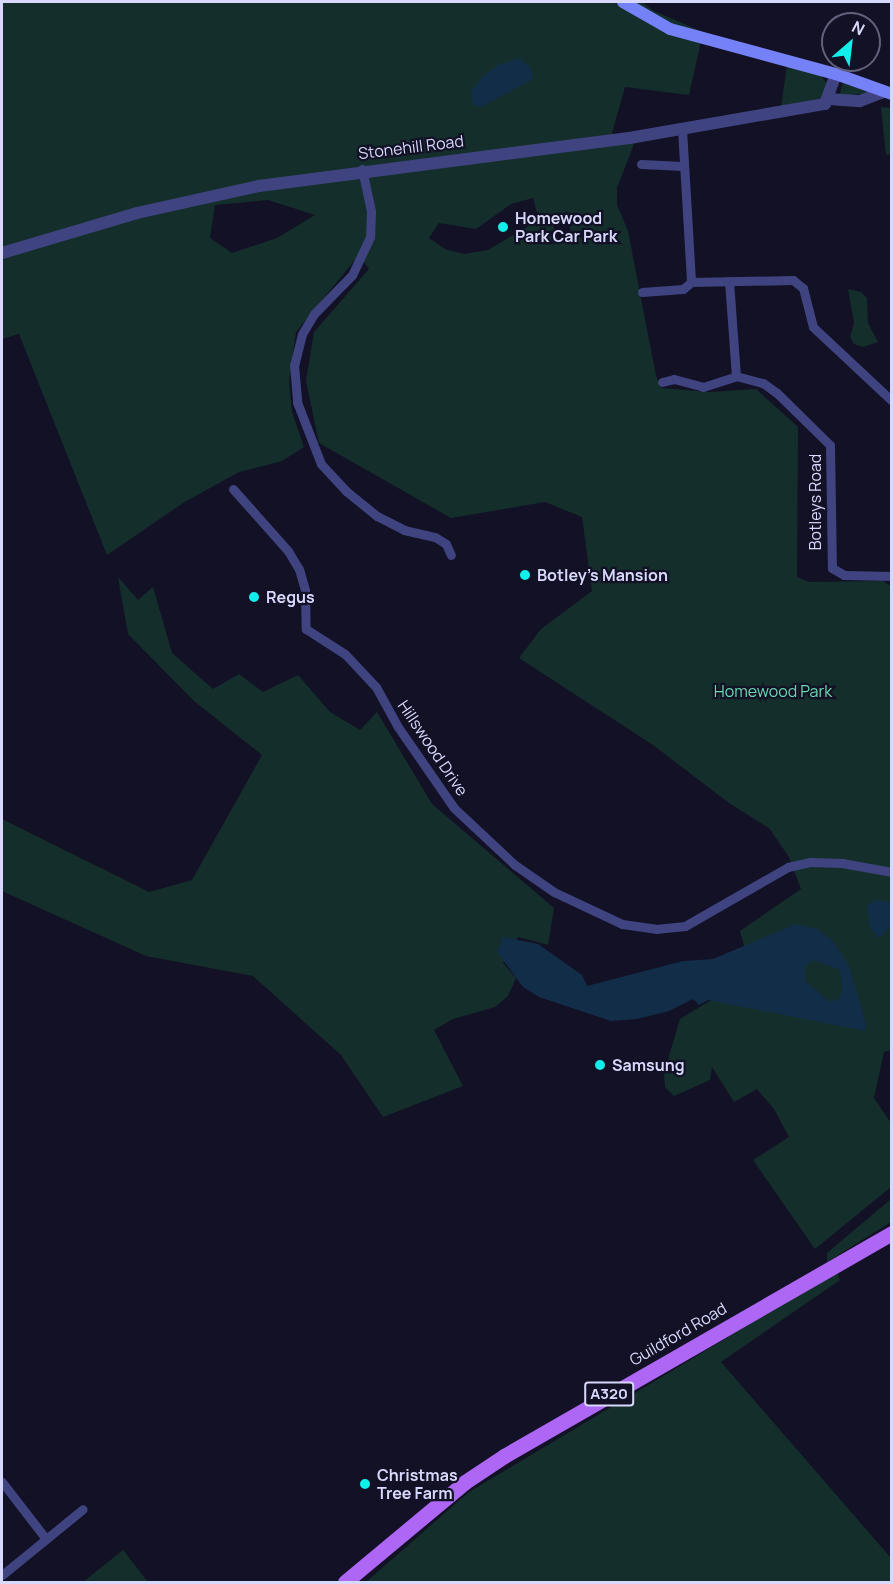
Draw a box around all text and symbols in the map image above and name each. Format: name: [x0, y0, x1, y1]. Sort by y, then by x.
north arrow: [821, 12, 881, 72]
text: N: [848, 15, 869, 40]
street label: Stonehill Road: [357, 131, 465, 163]
place label: Homewood Park Car Park: [515, 208, 617, 246]
marker: Homewood Park Car Park: [496, 220, 510, 234]
street label: Botleys Road: [805, 454, 825, 550]
place label: Botley's Mansion: [537, 565, 668, 585]
marker: Botley's Mansion: [518, 568, 532, 582]
place label: Regus: [266, 587, 315, 607]
marker: Regus: [247, 590, 261, 604]
park label: Homewood Park: [714, 681, 832, 701]
street label: Hillswood Drive: [394, 697, 472, 799]
place label: Samsung: [612, 1055, 685, 1075]
marker: Samsung: [593, 1058, 607, 1072]
street label: Guildford Road: [626, 1298, 730, 1370]
road number: A320: [584, 1382, 634, 1406]
place label: Christmas Tree Farm: [377, 1465, 458, 1503]
marker: Christmas Tree Farm: [358, 1477, 372, 1491]

